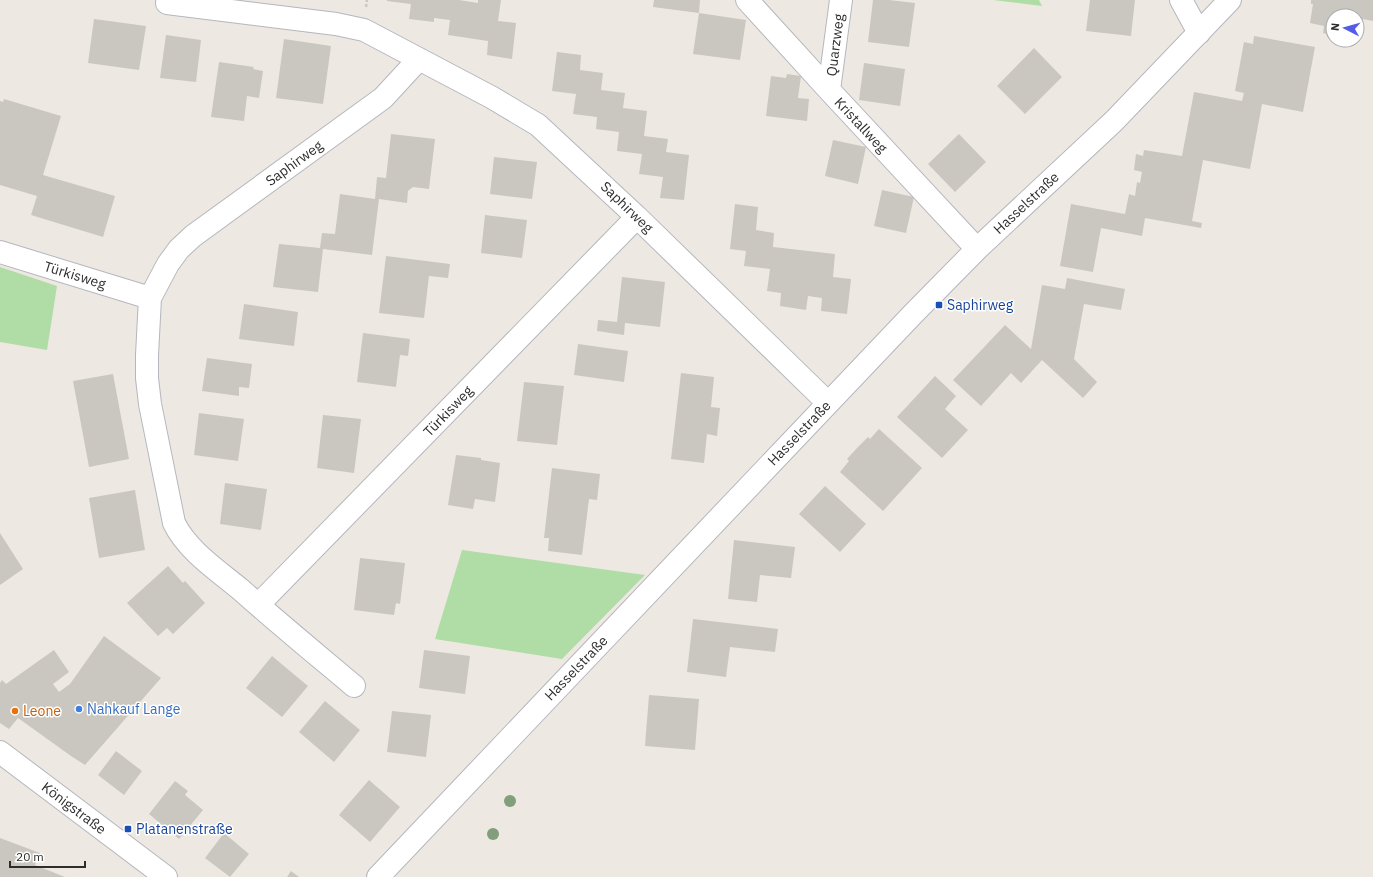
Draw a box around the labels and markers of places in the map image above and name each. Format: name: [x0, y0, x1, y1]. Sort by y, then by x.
place label: Saphirweg: [947, 296, 1014, 314]
marker: Saphirweg: [934, 300, 944, 310]
place label: Nahkauf Lange: [87, 700, 181, 718]
place label: Leone: [23, 702, 61, 720]
marker: Nahkauf Lange: [74, 704, 84, 714]
marker: Leone: [10, 706, 20, 716]
place label: Platanenstraße: [136, 820, 233, 838]
marker: Platanenstraße: [123, 824, 133, 834]

